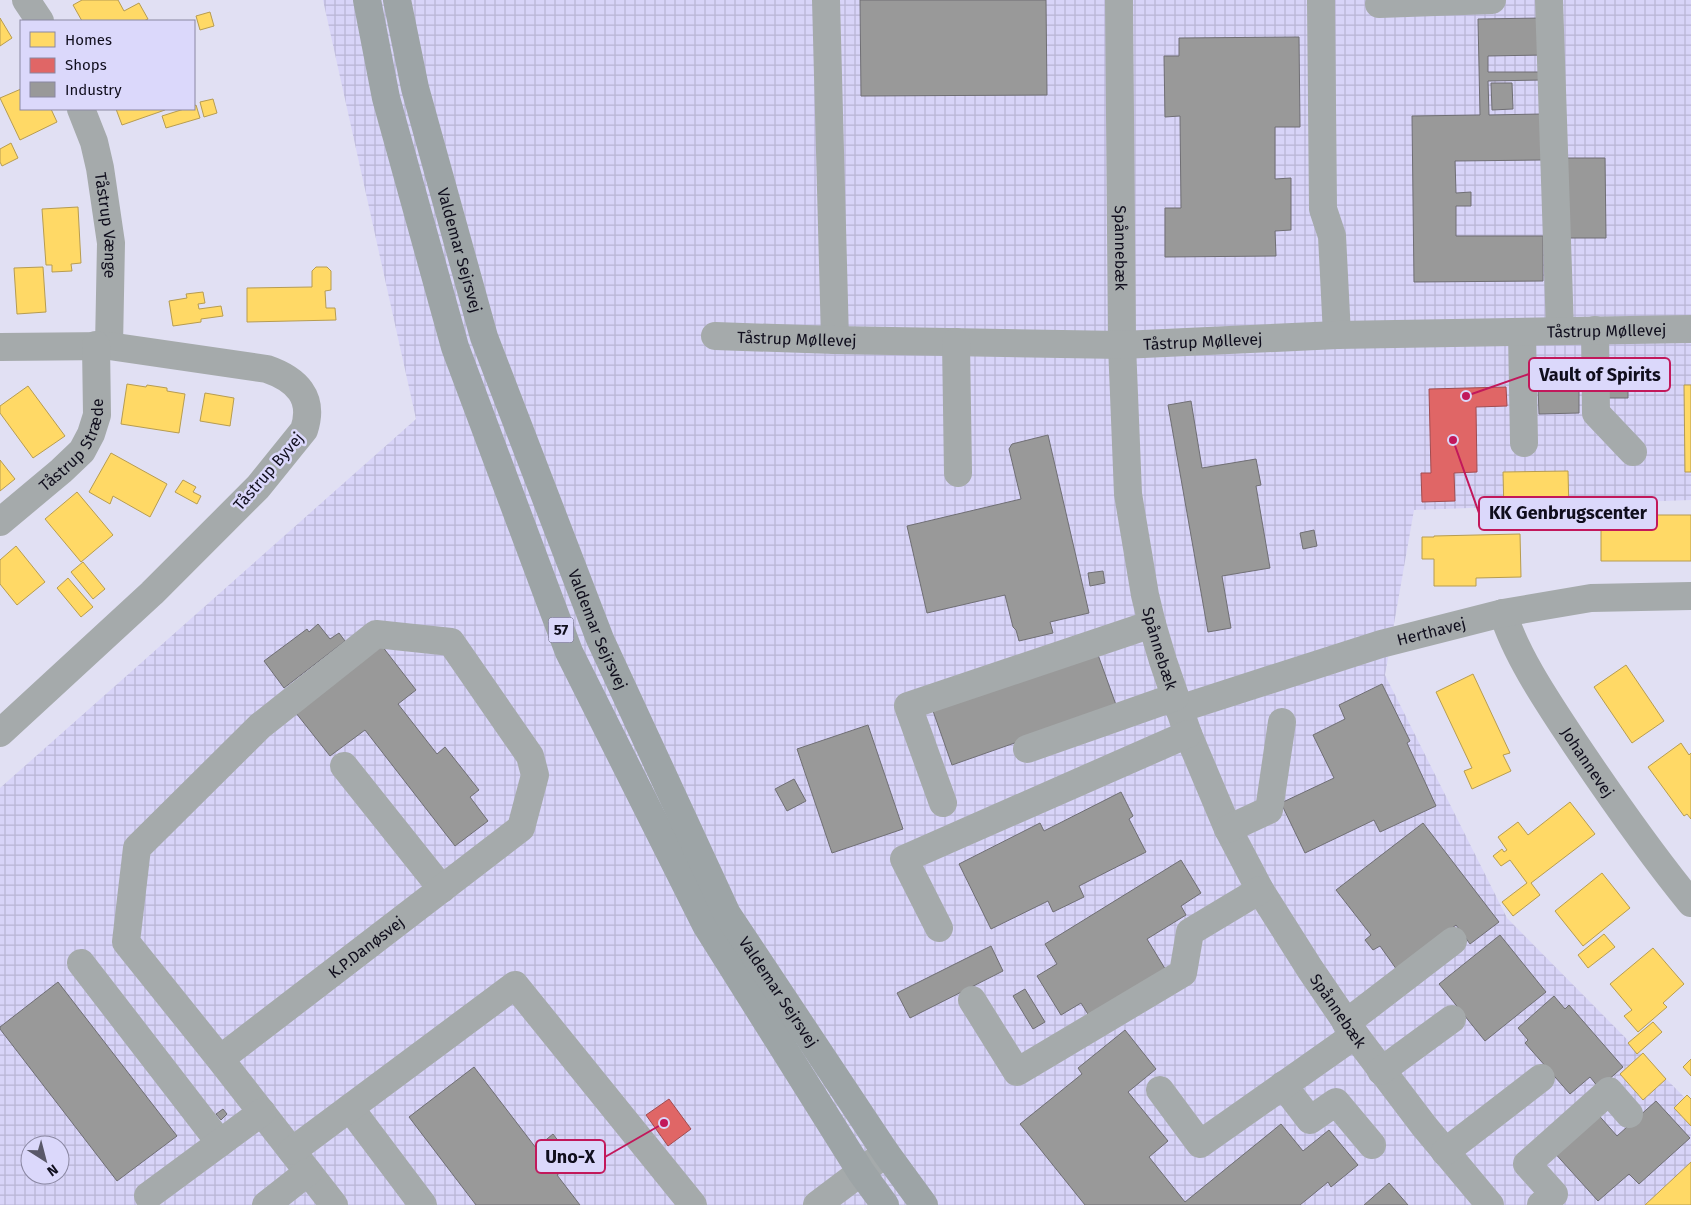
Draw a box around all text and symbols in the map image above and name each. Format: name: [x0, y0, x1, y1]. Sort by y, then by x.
legend: [20, 20, 195, 110]
text: Homes: [65, 31, 112, 49]
text: Shops: [65, 56, 107, 74]
text: Industry: [65, 81, 122, 99]
street label: Tåstrup Vænge: [91, 171, 120, 279]
street label: Valdemar Sejrsvej: [433, 186, 486, 315]
street label: Spånnebæk: [1111, 205, 1131, 292]
street label: Tåstrup Møllevej: [1547, 320, 1666, 341]
street label: Tåstrup Møllevej: [737, 328, 857, 350]
street label: Tåstrup Møllevej: [1143, 329, 1263, 354]
callout: Vault of Spirits: [1529, 358, 1670, 391]
text: Vault of Spirits: [1538, 364, 1661, 386]
street label: Tåstrup Stræde: [35, 398, 107, 495]
street label: Tåstrup Byvej: [229, 428, 307, 514]
callout: KK Genbrugscenter: [1479, 497, 1657, 530]
text: KK Genbrugscenter: [1489, 502, 1648, 524]
street label: Valdemar Sejrsvej: [564, 567, 631, 693]
street label: Spånnebæk: [1138, 605, 1181, 693]
street label: Herthavej: [1395, 614, 1468, 650]
road number: 57: [548, 618, 574, 642]
street label: Johannevej: [1557, 724, 1618, 801]
street label: K.P.Danøsvej: [325, 912, 408, 982]
street label: Valdemar Sejrsvej: [735, 933, 822, 1051]
street label: Spånnebæk: [1306, 970, 1371, 1052]
north arrow: [20, 1135, 70, 1185]
callout: Uno-X: [536, 1140, 605, 1173]
text: Uno-X: [545, 1146, 595, 1168]
text: N: [44, 1161, 61, 1180]

